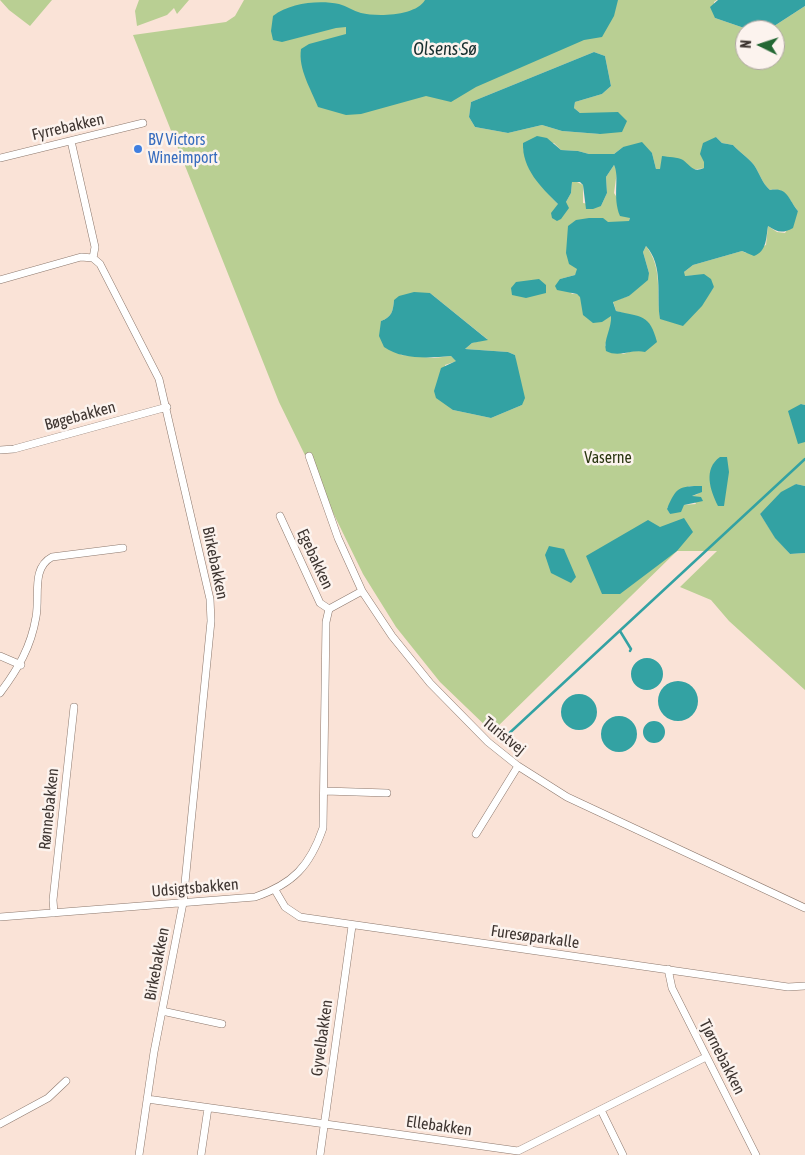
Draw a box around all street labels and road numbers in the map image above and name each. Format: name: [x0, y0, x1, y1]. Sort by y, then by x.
street label: Fyrrebakken: [30, 109, 106, 145]
street label: Bøgebakken: [42, 397, 118, 435]
street label: Birkebakken: [198, 525, 232, 601]
street label: Egebakken: [293, 526, 337, 592]
street label: Turistvej: [479, 713, 529, 759]
street label: Rønnebakken: [35, 767, 63, 851]
street label: Udsigtsbakken: [151, 875, 239, 901]
street label: Furesøparkalle: [490, 921, 580, 953]
street label: Birkebakken: [141, 926, 173, 1002]
street label: Gyvelbakken: [307, 999, 337, 1077]
street label: Tjørnebakken: [695, 1016, 749, 1098]
street label: Ellebakken: [405, 1112, 473, 1140]

